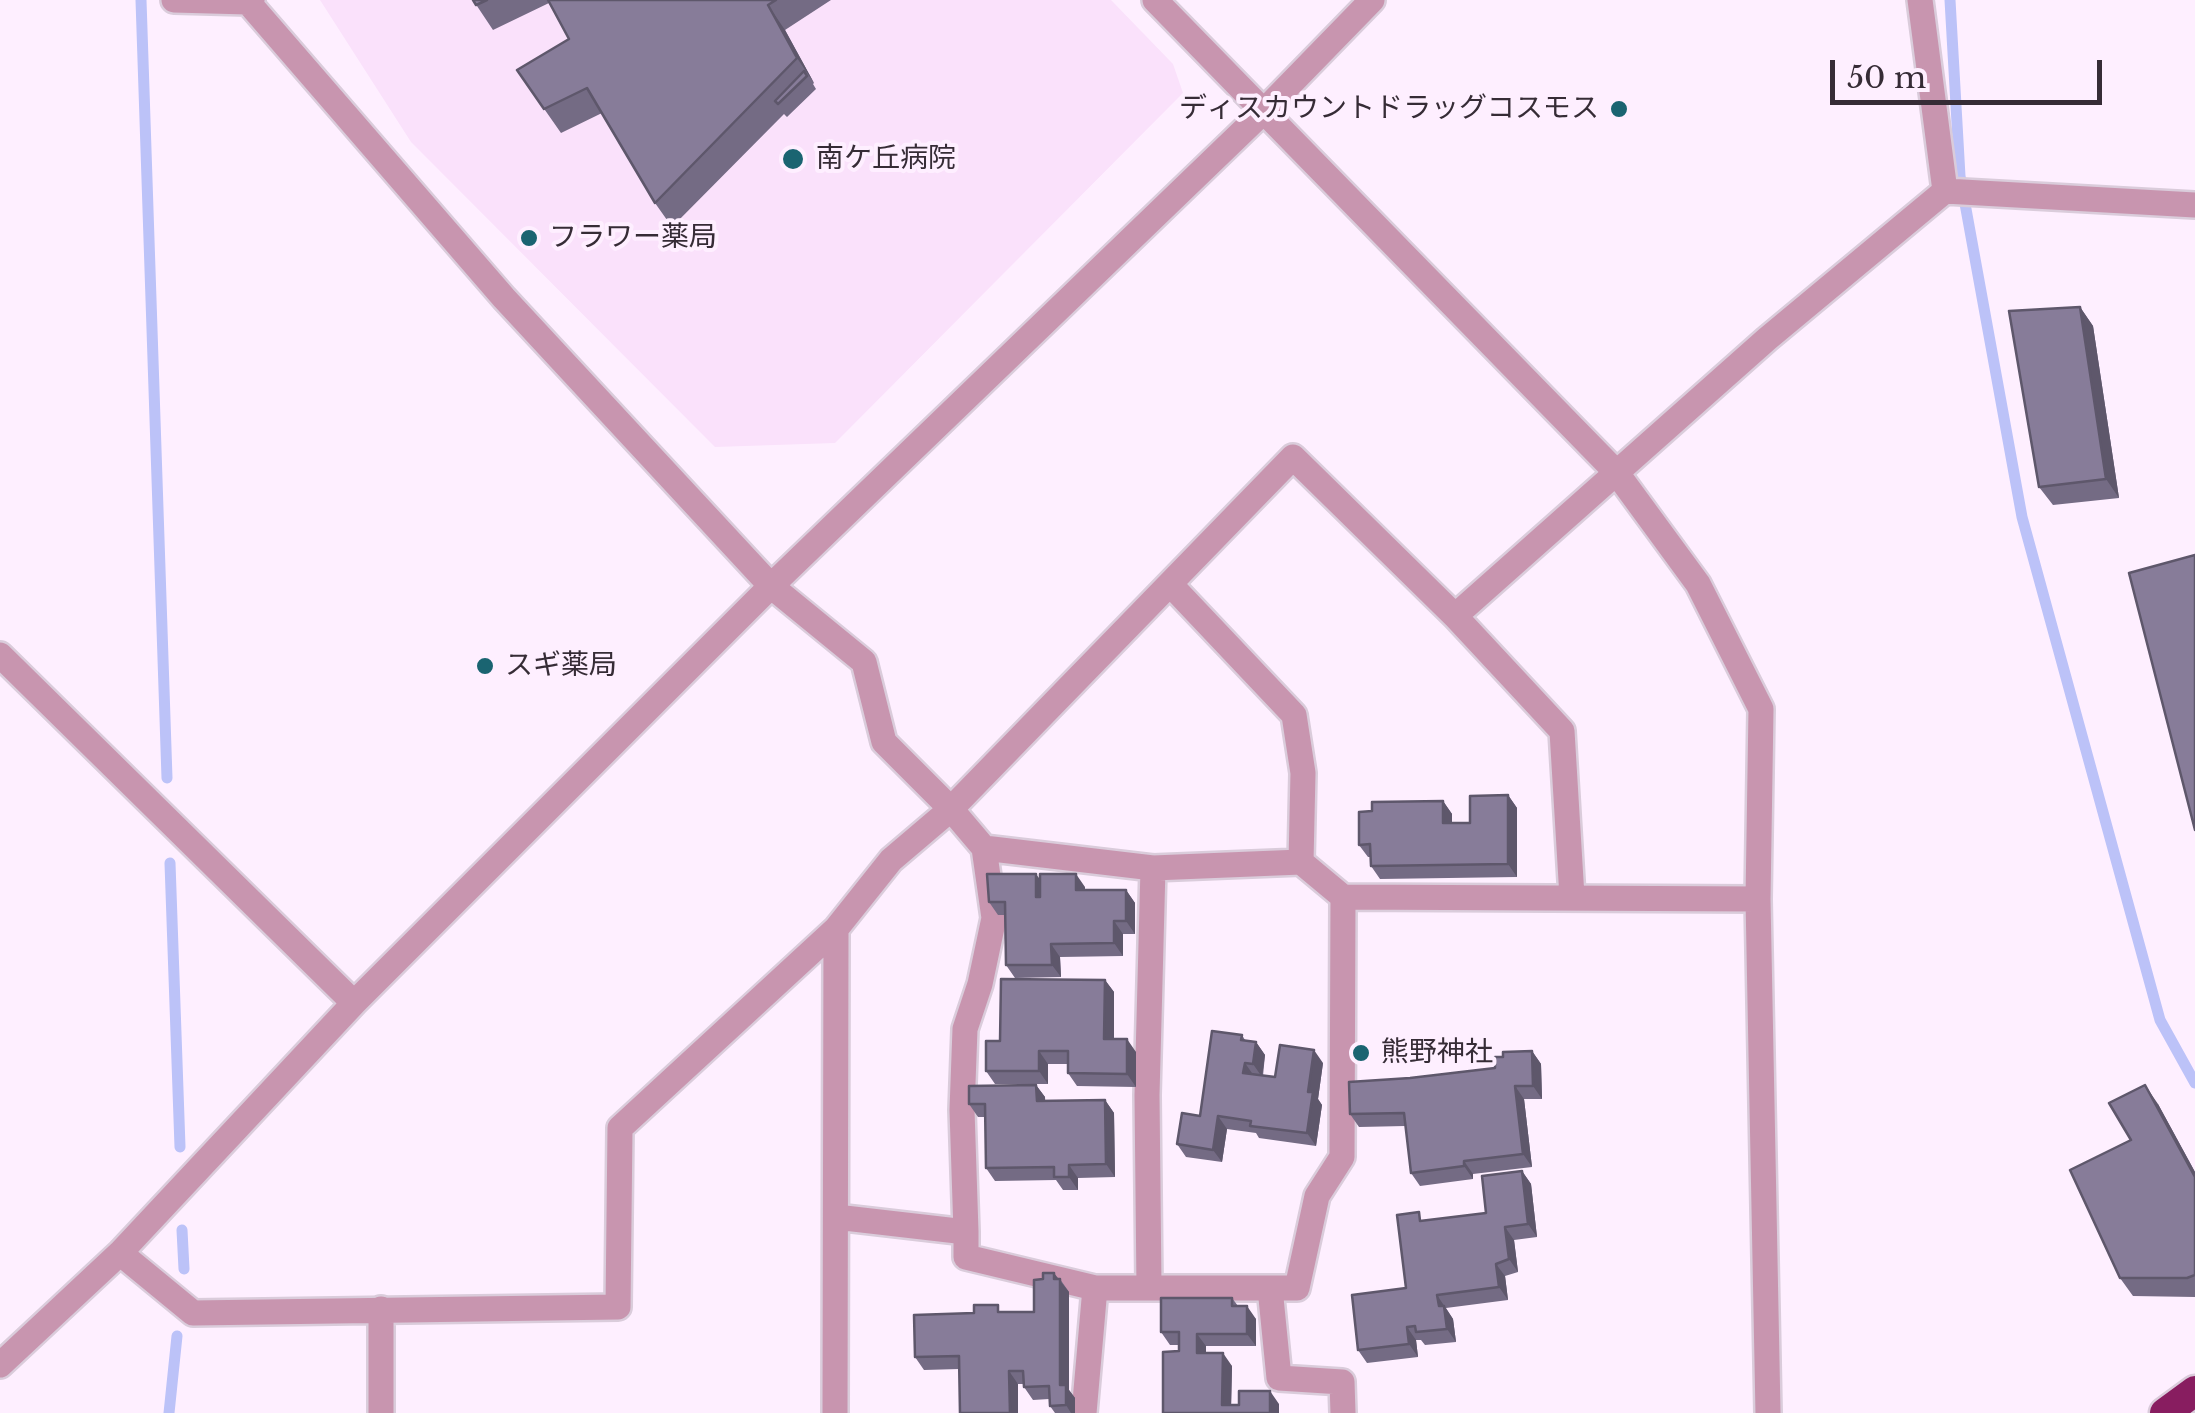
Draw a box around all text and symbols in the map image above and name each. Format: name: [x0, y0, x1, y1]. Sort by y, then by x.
scale bar: [1835, 40, 2108, 102]
text: 50 m: [1847, 59, 1926, 96]
place label: ディスカウントドラッグコスモス: [1179, 92, 1599, 126]
marker: ディスカウントドラッグコスモス: [1608, 98, 1630, 120]
place label: 南ケ丘病院: [816, 142, 956, 176]
marker: 南ケ丘病院: [780, 146, 806, 172]
place label: フラワー薬局: [549, 221, 717, 255]
marker: フラワー薬局: [518, 227, 540, 249]
place label: スギ薬局: [505, 649, 617, 683]
marker: スギ薬局: [474, 655, 496, 677]
place label: 熊野神社: [1381, 1036, 1493, 1070]
marker: 熊野神社: [1350, 1042, 1372, 1064]

